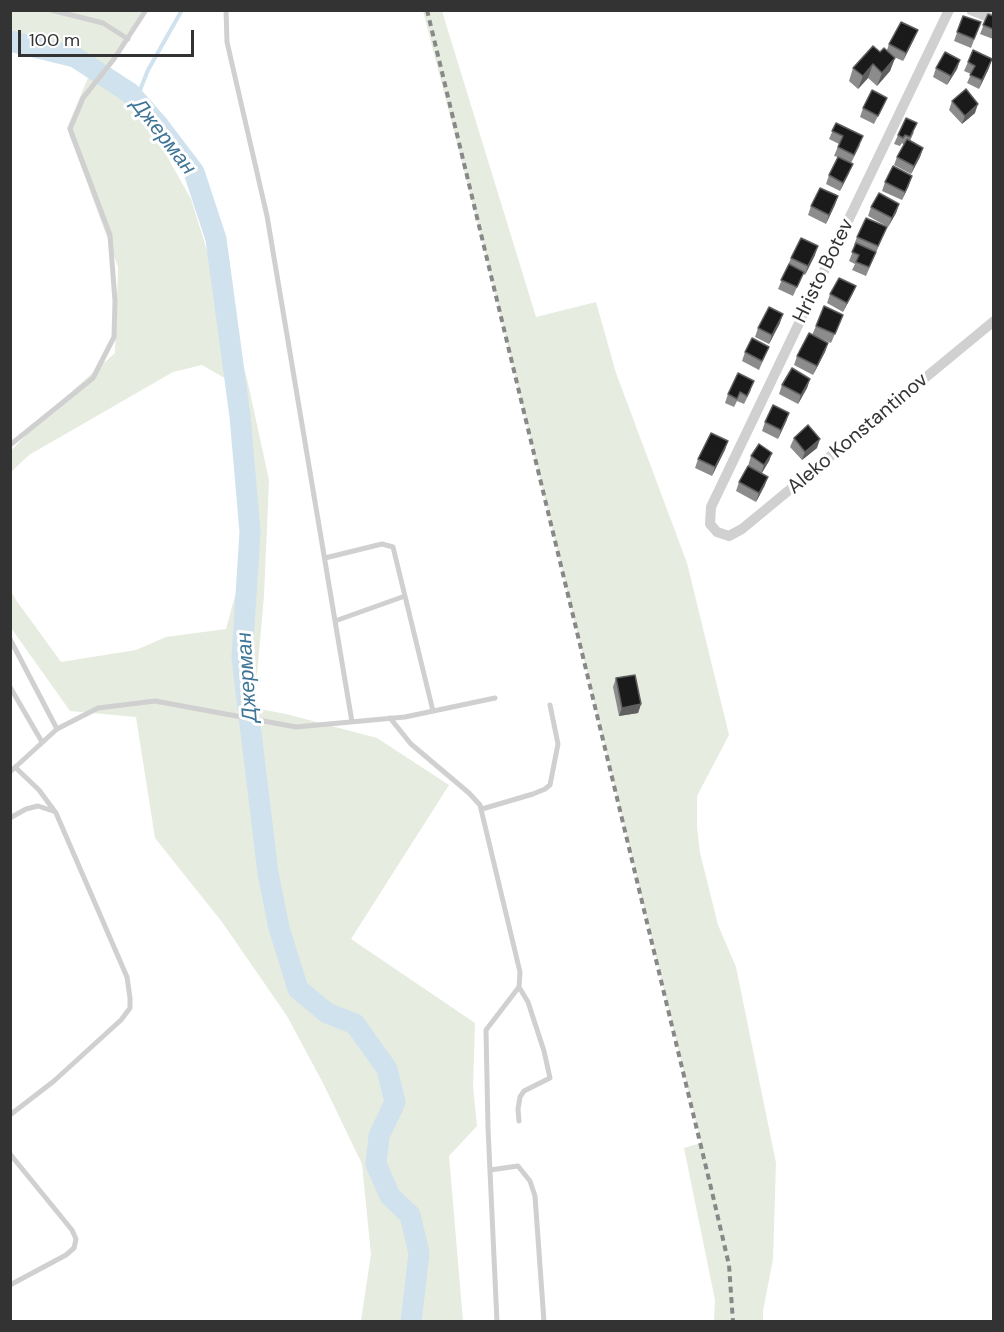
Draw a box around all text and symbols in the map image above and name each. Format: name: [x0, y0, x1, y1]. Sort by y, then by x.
scale bar: [21, 18, 196, 56]
text: 100 m: [29, 28, 80, 52]
water label: Джерман: [125, 94, 201, 180]
street label: Hristo Botev: [789, 215, 859, 327]
street label: Aleko Konstantinov: [783, 368, 933, 500]
water label: Джерман: [232, 631, 264, 723]

